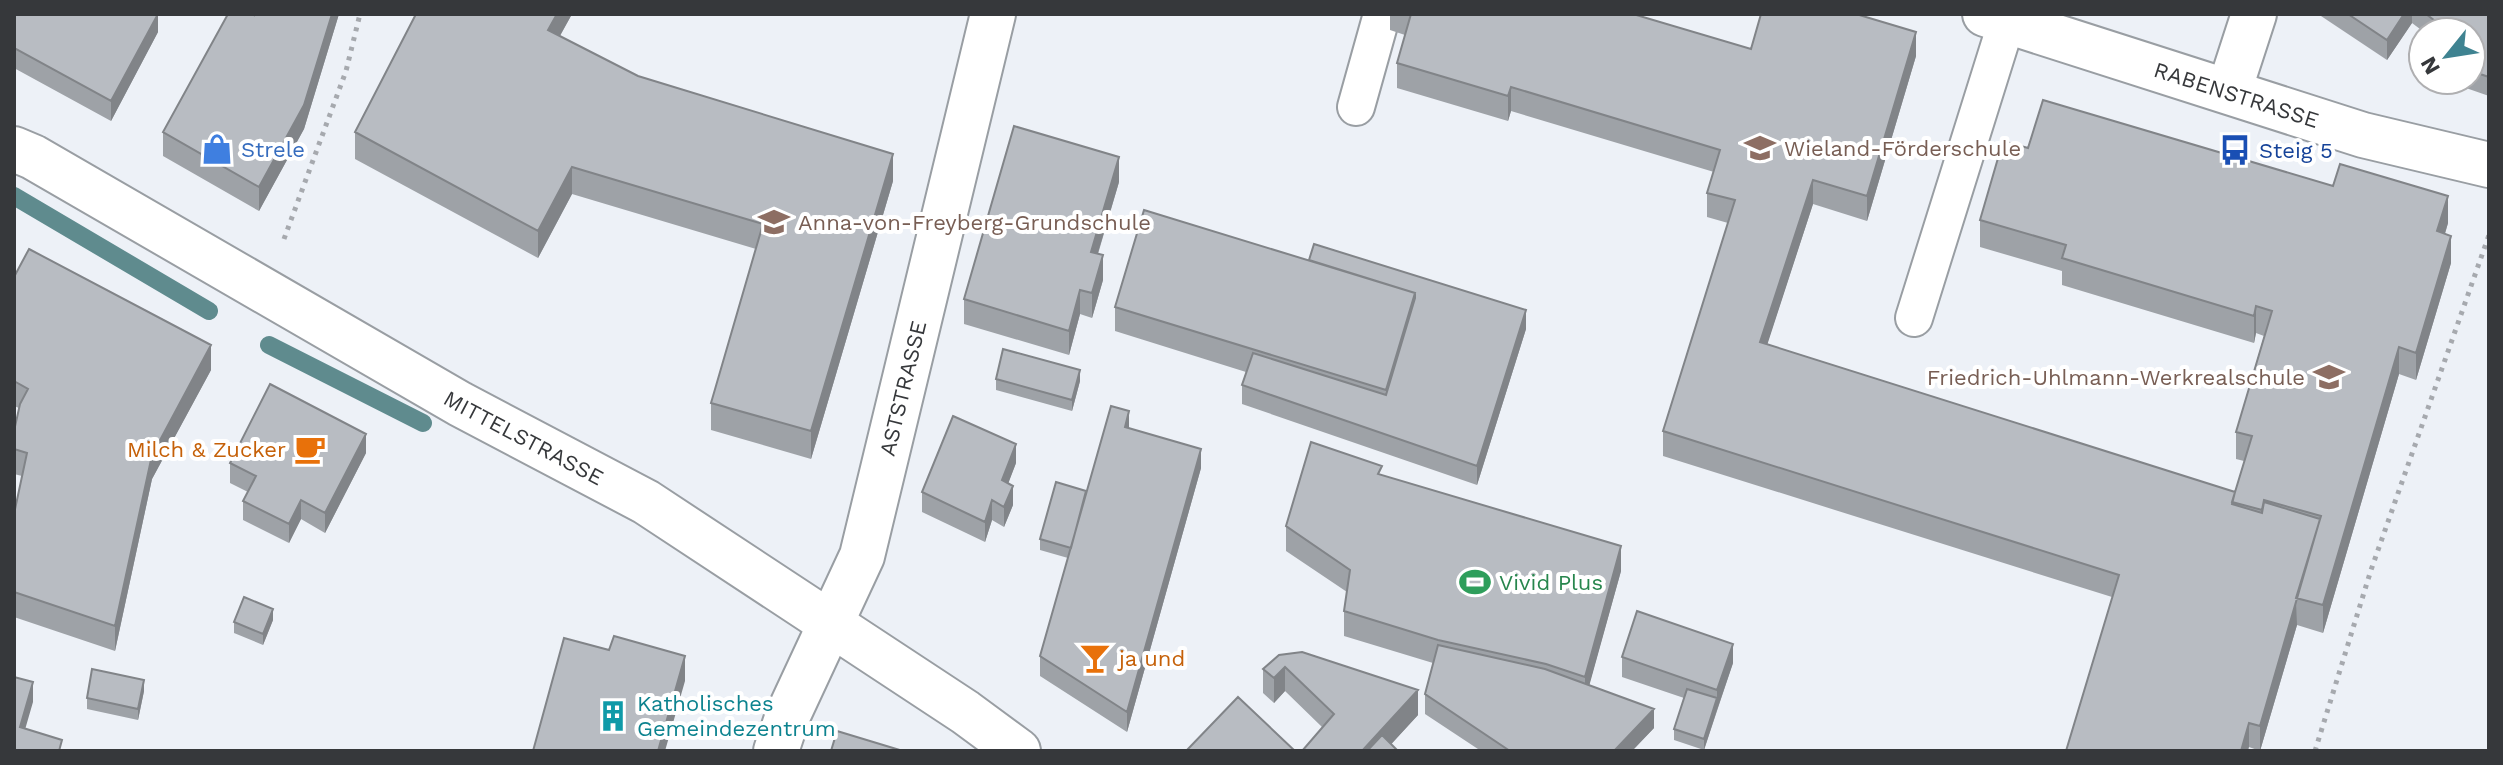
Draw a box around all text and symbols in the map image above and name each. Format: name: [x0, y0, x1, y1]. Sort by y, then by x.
north arrow: [2407, 16, 2487, 96]
text: N: [2415, 52, 2445, 79]
street label: RABENSTRASSE: [2151, 56, 2322, 133]
school or university icon: Wieland-Förderschule: [1743, 131, 1777, 165]
shop icon: Strele: [200, 132, 234, 166]
bus stop icon: Steig 5: [2218, 133, 2252, 167]
place label: Wieland-Förderschule: [1784, 136, 2021, 161]
place label: Strele: [241, 137, 305, 162]
place label: Steig 5: [2259, 138, 2333, 163]
school or university icon: Anna-von-Freyberg-Grundschule: [757, 205, 791, 239]
place label: Anna-von-Freyberg-Grundschule: [798, 210, 1151, 235]
street label: ASTSTRASSE: [874, 318, 931, 458]
school or university icon: Friedrich-Uhlmann-Werkrealschule: [2312, 360, 2346, 394]
place label: Friedrich-Uhlmann-Werkrealschule: [1927, 365, 2305, 390]
street label: MITTELSTRASSE: [439, 385, 608, 490]
cafe icon: Milch & Zucker: [293, 432, 327, 466]
place label: Milch & Zucker: [127, 437, 286, 462]
sports icon: Vivid Plus: [1458, 565, 1492, 599]
place label: Vivid Plus: [1499, 570, 1603, 595]
bar icon: ja und: [1078, 641, 1112, 675]
place label: ja und: [1117, 646, 1185, 671]
place label: Katholisches Gemeindezentrum: [637, 691, 836, 741]
building icon: Katholisches Gemeindezentrum: [596, 699, 630, 733]

